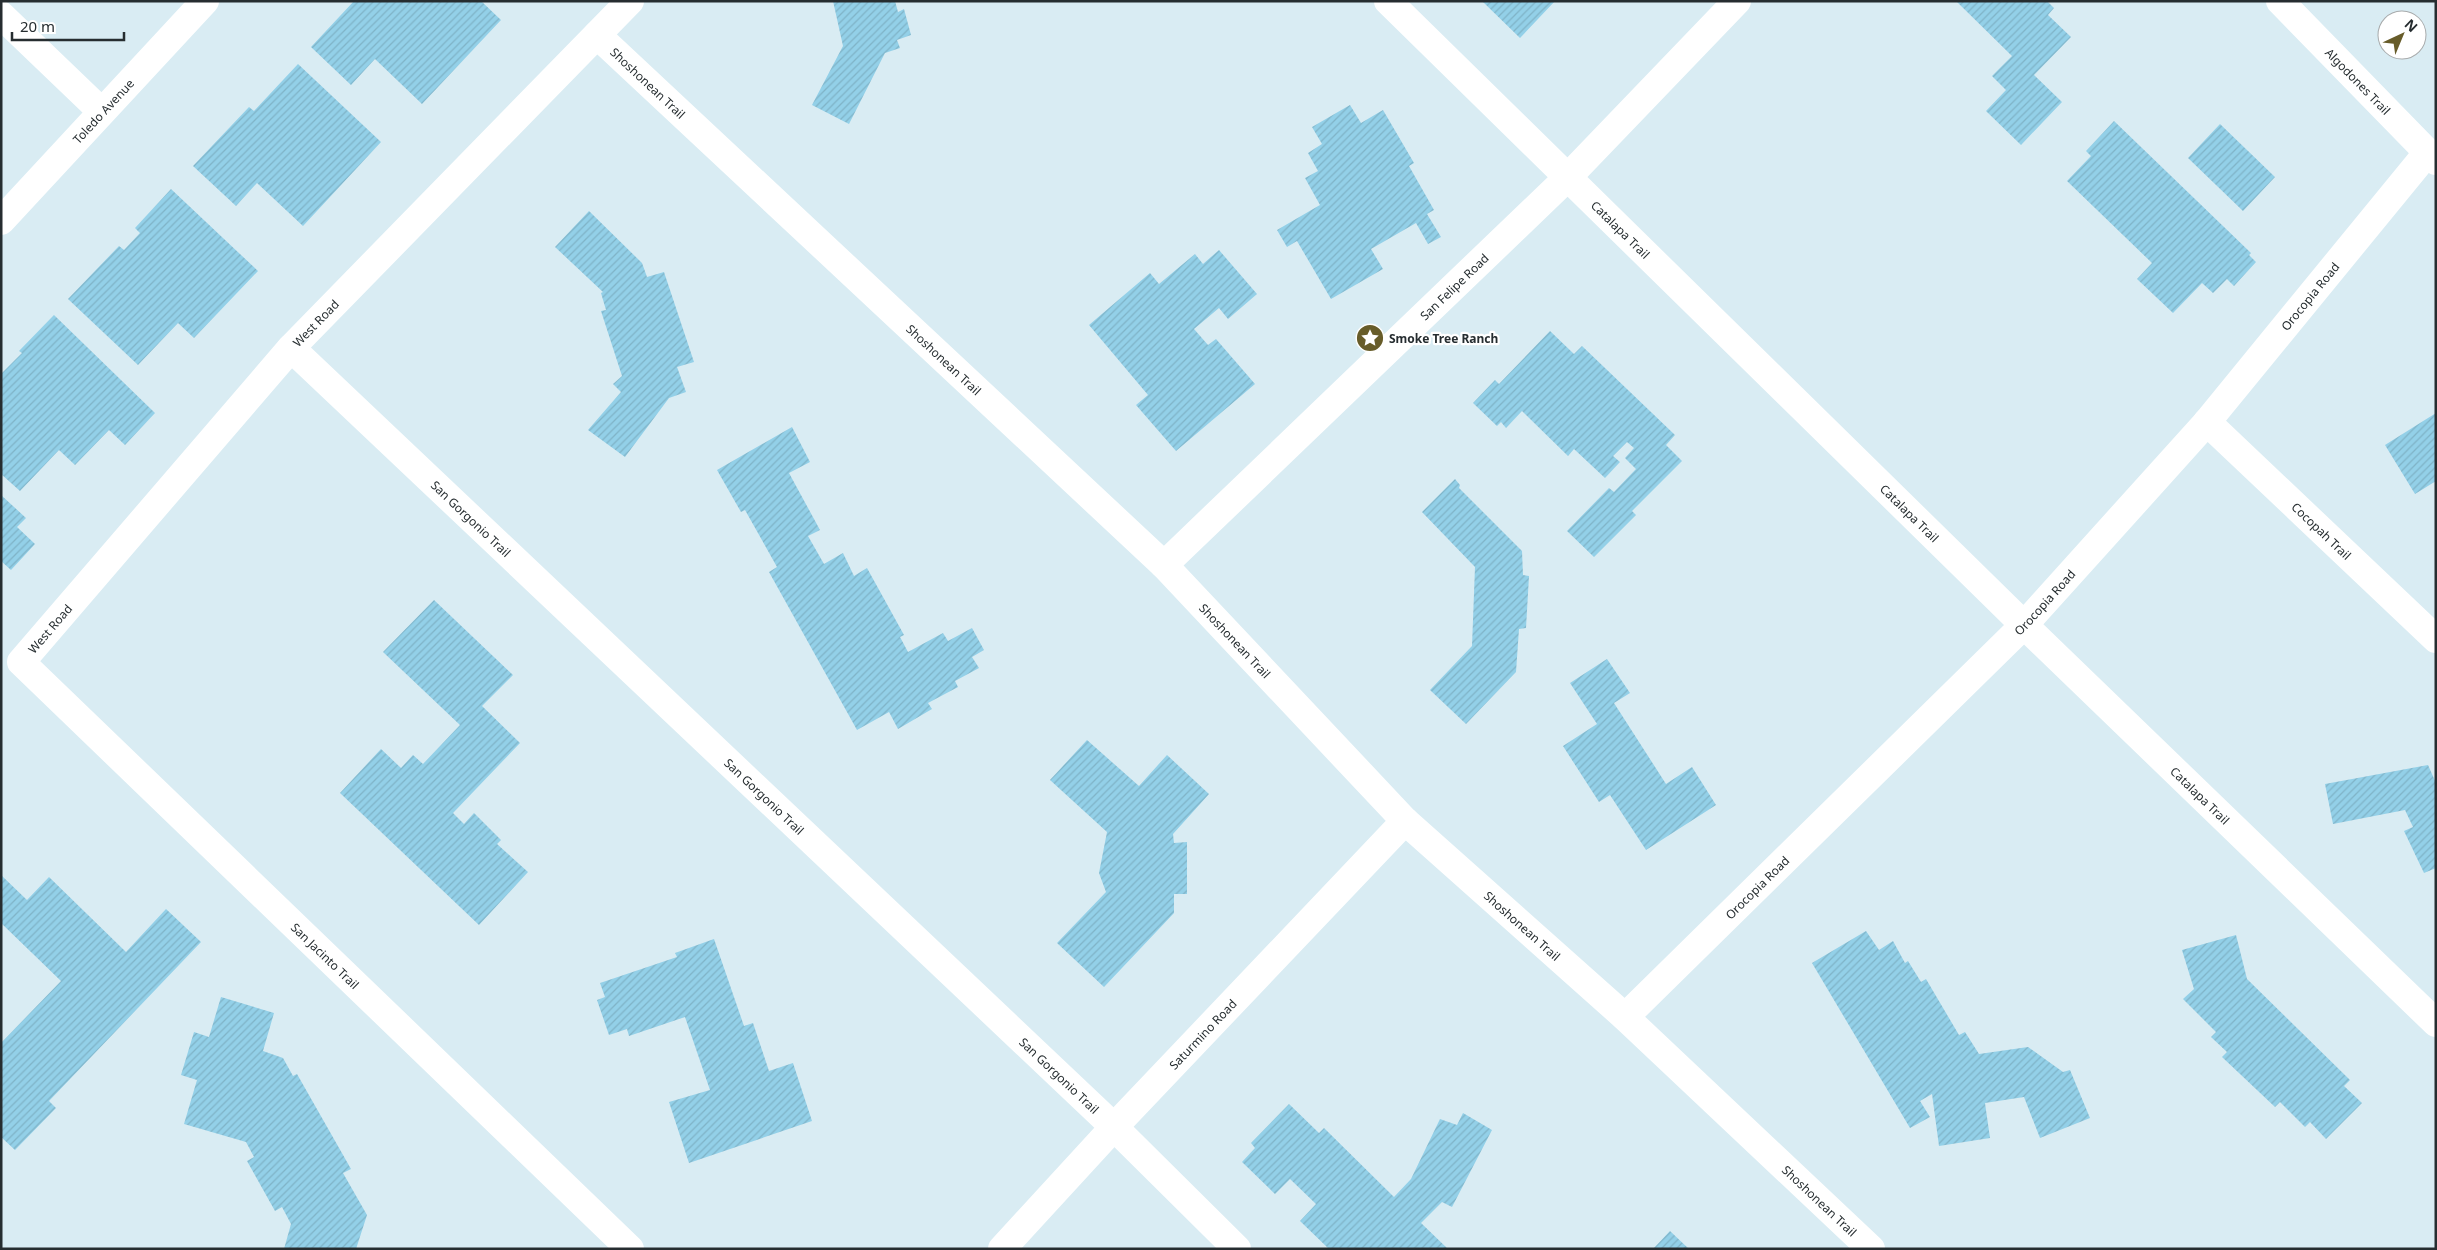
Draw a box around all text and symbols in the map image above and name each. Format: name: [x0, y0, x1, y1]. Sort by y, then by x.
scale bar: [12, 10, 125, 42]
north arrow: [2377, 10, 2427, 60]
text: N: [2401, 14, 2422, 36]
text: 20 m: [20, 16, 55, 36]
street label: Shoshonean Trail: [607, 43, 689, 122]
street label: Algodones Trail: [2322, 44, 2395, 118]
street label: Toledo Avenue: [69, 75, 138, 147]
street label: Catalapa Trail: [1588, 197, 1654, 262]
street label: San Felipe Road: [1416, 250, 1492, 324]
street label: Orocopia Road: [2277, 259, 2343, 334]
street label: West Road: [289, 296, 342, 350]
street label: Shoshonean Trail: [903, 320, 985, 399]
place icon: Smoke Tree Ranch: [1355, 323, 1385, 353]
place label: Smoke Tree Ranch: [1389, 330, 1498, 347]
street label: San Gorgonio Trail: [427, 477, 515, 560]
street label: Catalapa Trail: [1877, 480, 1943, 546]
street label: Cocopah Trail: [2288, 498, 2355, 563]
street label: Orocopia Road: [2010, 565, 2079, 639]
street label: West Road: [24, 600, 76, 657]
street label: Shoshonean Trail: [1196, 600, 1275, 682]
street label: San Gorgonio Trail: [721, 754, 808, 838]
street label: Catalapa Trail: [2167, 763, 2234, 828]
street label: Orocopia Road: [1721, 852, 1793, 923]
street label: Shoshonean Trail: [1481, 887, 1564, 964]
street label: San Jacinto Trail: [287, 919, 363, 993]
street label: Saturmino Road: [1165, 995, 1240, 1073]
street label: San Gorgonio Trail: [1016, 1033, 1103, 1117]
street label: Shoshonean Trail: [1779, 1161, 1861, 1240]

